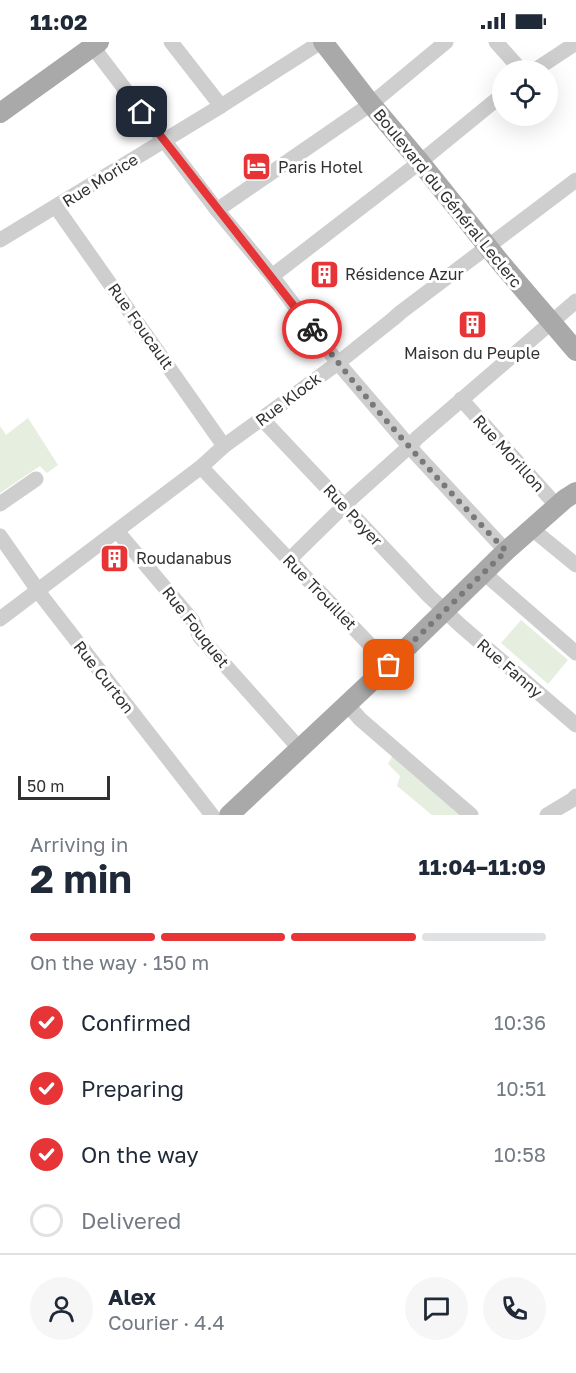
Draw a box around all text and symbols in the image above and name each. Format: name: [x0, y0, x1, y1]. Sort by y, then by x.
text: 11:02: [30, 8, 87, 35]
map controls: [492, 60, 558, 126]
button: locate: [492, 60, 558, 126]
pin: [116, 86, 167, 137]
icon: home: [125, 95, 158, 128]
street label: Boulevard du Général Leclerc: [369, 104, 527, 292]
street label: Rue Morice: [58, 149, 142, 211]
hotel icon: Paris Hotel: [241, 151, 273, 183]
place label: Paris Hotel: [278, 157, 363, 177]
building icon: Résidence Azur: [308, 258, 340, 290]
place label: Résidence Azur: [345, 264, 464, 284]
street label: Rue Foucault: [104, 279, 178, 373]
courier: [282, 299, 342, 359]
building icon: Maison du Peuple: [456, 309, 488, 341]
icon: bike: [296, 313, 329, 346]
place label: Maison du Peuple: [404, 343, 540, 363]
street label: Rue Klock: [251, 368, 325, 430]
street label: Rue Morillon: [469, 410, 549, 496]
street label: Rue Poyer: [319, 480, 387, 550]
building icon: Roudanabus: [99, 542, 131, 574]
place label: Roudanabus: [136, 548, 232, 568]
street label: Rue Trouillet: [279, 550, 361, 634]
street label: Rue Fouquet: [158, 582, 234, 672]
street label: Rue Fanny: [473, 634, 547, 702]
street label: Rue Curton: [69, 637, 139, 717]
pin: [363, 639, 414, 690]
icon: bag: [372, 648, 405, 681]
scale bar: [18, 773, 110, 800]
text: 50 m: [27, 776, 64, 796]
text: Arriving in: [30, 832, 128, 856]
text: 11:04–11:09: [419, 853, 546, 880]
text: 2 min: [30, 855, 132, 902]
text: On the way · 150 m: [30, 950, 209, 974]
icon: check: [30, 1006, 63, 1039]
text: Confirmed: [81, 1009, 191, 1036]
text: 10:36: [494, 1010, 546, 1034]
icon: check: [30, 1072, 63, 1105]
text: Preparing: [81, 1075, 184, 1102]
text: 10:51: [497, 1076, 546, 1100]
icon: check: [30, 1138, 63, 1171]
text: On the way: [81, 1141, 199, 1168]
text: 10:58: [494, 1142, 546, 1166]
text: Delivered: [81, 1207, 181, 1234]
button: person: [30, 1277, 93, 1340]
button: chat: [405, 1277, 468, 1340]
button: phone: [483, 1277, 546, 1340]
text: Alex: [108, 1283, 156, 1310]
text: Courier · 4.4: [108, 1310, 225, 1334]

